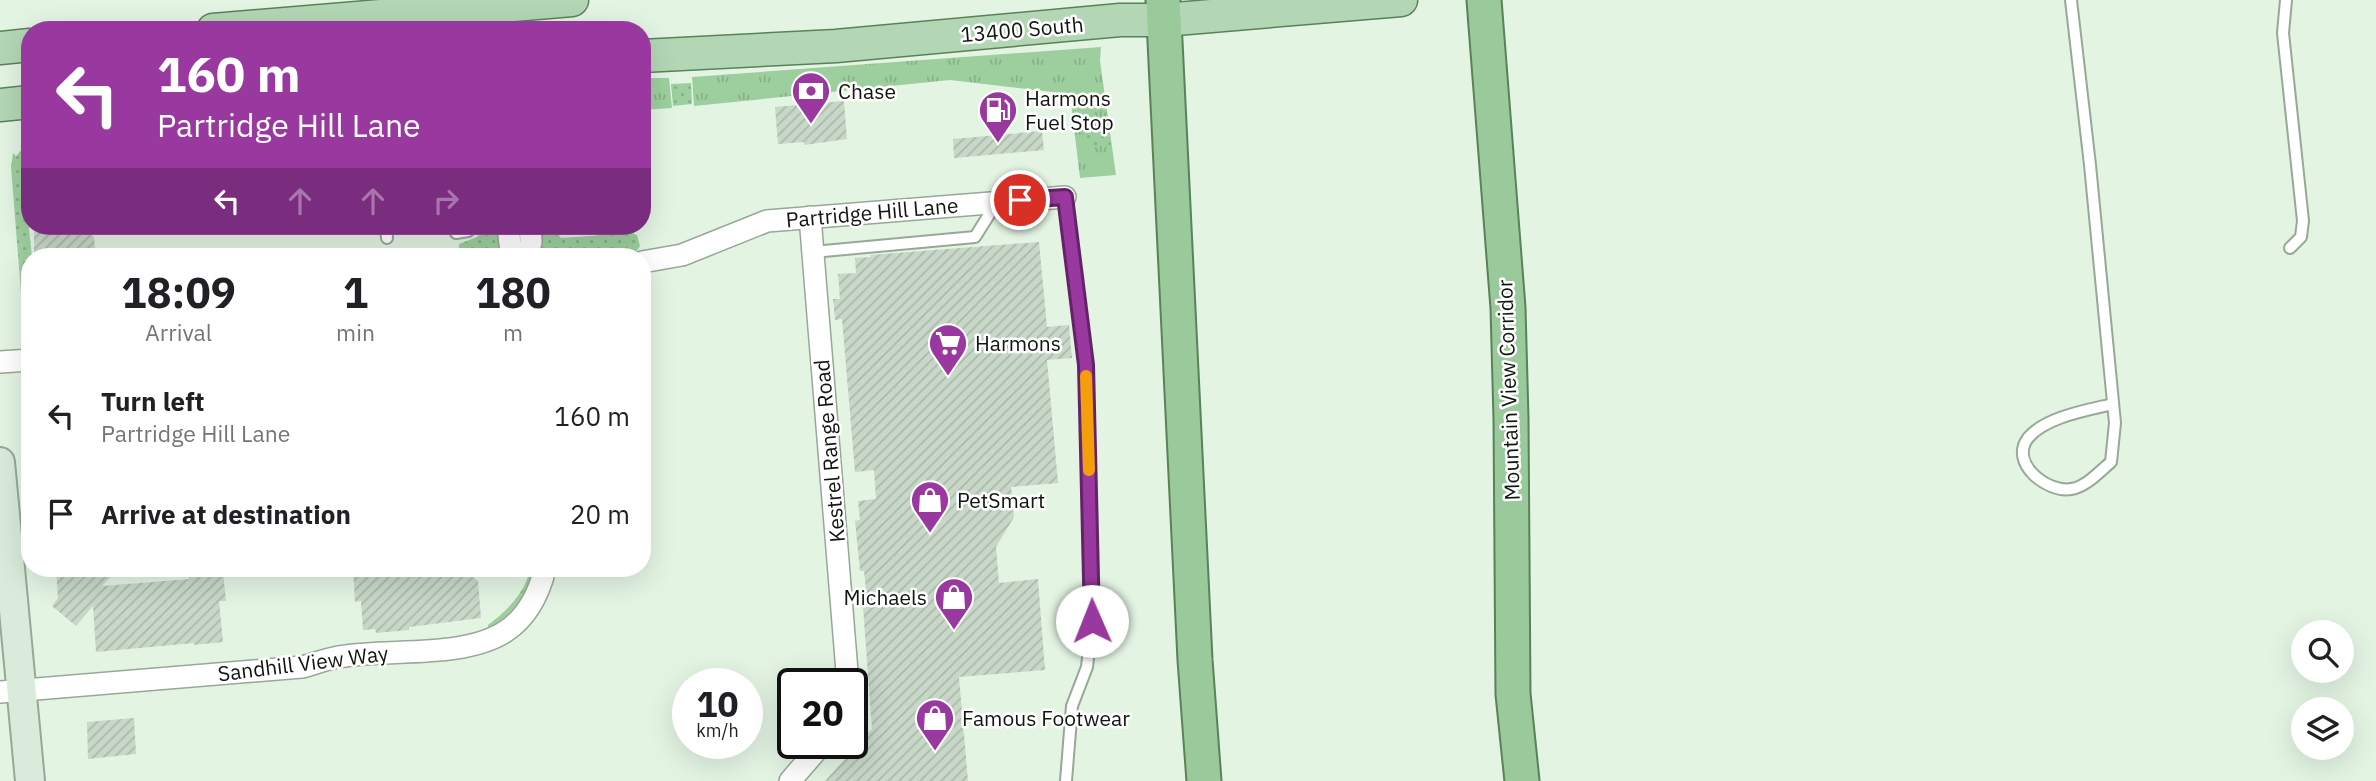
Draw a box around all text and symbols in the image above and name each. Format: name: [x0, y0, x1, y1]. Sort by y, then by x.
street label: 13400 South: [959, 10, 1085, 48]
text: 160 m: [157, 42, 301, 105]
icon: left: [42, 49, 133, 140]
bank icon: Chase: [790, 70, 832, 125]
place label: Chase: [838, 77, 896, 105]
place label: Harmons Fuel Stop: [1025, 84, 1114, 136]
fuel station icon: Harmons Fuel Stop: [977, 89, 1019, 144]
text: Partridge Hill Lane: [157, 104, 421, 146]
pin: [990, 170, 1050, 230]
icon: arrive: [1001, 181, 1039, 219]
icon: left: [208, 182, 246, 220]
icon: ahead: [281, 182, 319, 220]
icon: ahead: [354, 182, 392, 220]
icon: right: [427, 182, 465, 220]
street label: Partridge Hill Lane: [785, 191, 959, 233]
text: 18:09: [121, 265, 236, 320]
text: 1: [343, 265, 368, 320]
text: 180: [475, 265, 551, 320]
street label: Mountain View Corridor: [1490, 279, 1526, 501]
text: Arrival: [145, 317, 212, 347]
text: min: [336, 317, 375, 347]
text: m: [503, 317, 523, 347]
supermarket icon: Harmons: [927, 322, 969, 377]
place label: Harmons: [975, 329, 1061, 357]
street label: Kestrel Range Road: [807, 358, 851, 544]
text: Turn left: [101, 384, 204, 418]
icon: left: [42, 397, 80, 435]
text: 160 m: [554, 399, 630, 433]
text: Partridge Hill Lane: [101, 418, 291, 448]
shop icon: PetSmart: [909, 479, 951, 534]
place label: PetSmart: [957, 486, 1045, 514]
icon: arrive: [42, 495, 80, 533]
text: Arrive at destination: [101, 497, 351, 531]
text: 20 m: [570, 497, 630, 531]
shop icon: Michaels: [933, 576, 975, 631]
place label: Michaels: [844, 583, 927, 611]
position arrow: [1055, 584, 1129, 658]
map controls: [2291, 620, 2354, 760]
button: search: [2291, 620, 2354, 683]
street label: Sandhill View Way: [216, 639, 390, 687]
speed limit sign: 20: [777, 668, 868, 759]
text: 10: [696, 681, 739, 727]
shop icon: Famous Footwear: [914, 697, 956, 752]
button: layers: [2291, 697, 2354, 760]
place label: Famous Footwear: [962, 704, 1130, 732]
text: km/h: [696, 719, 739, 742]

